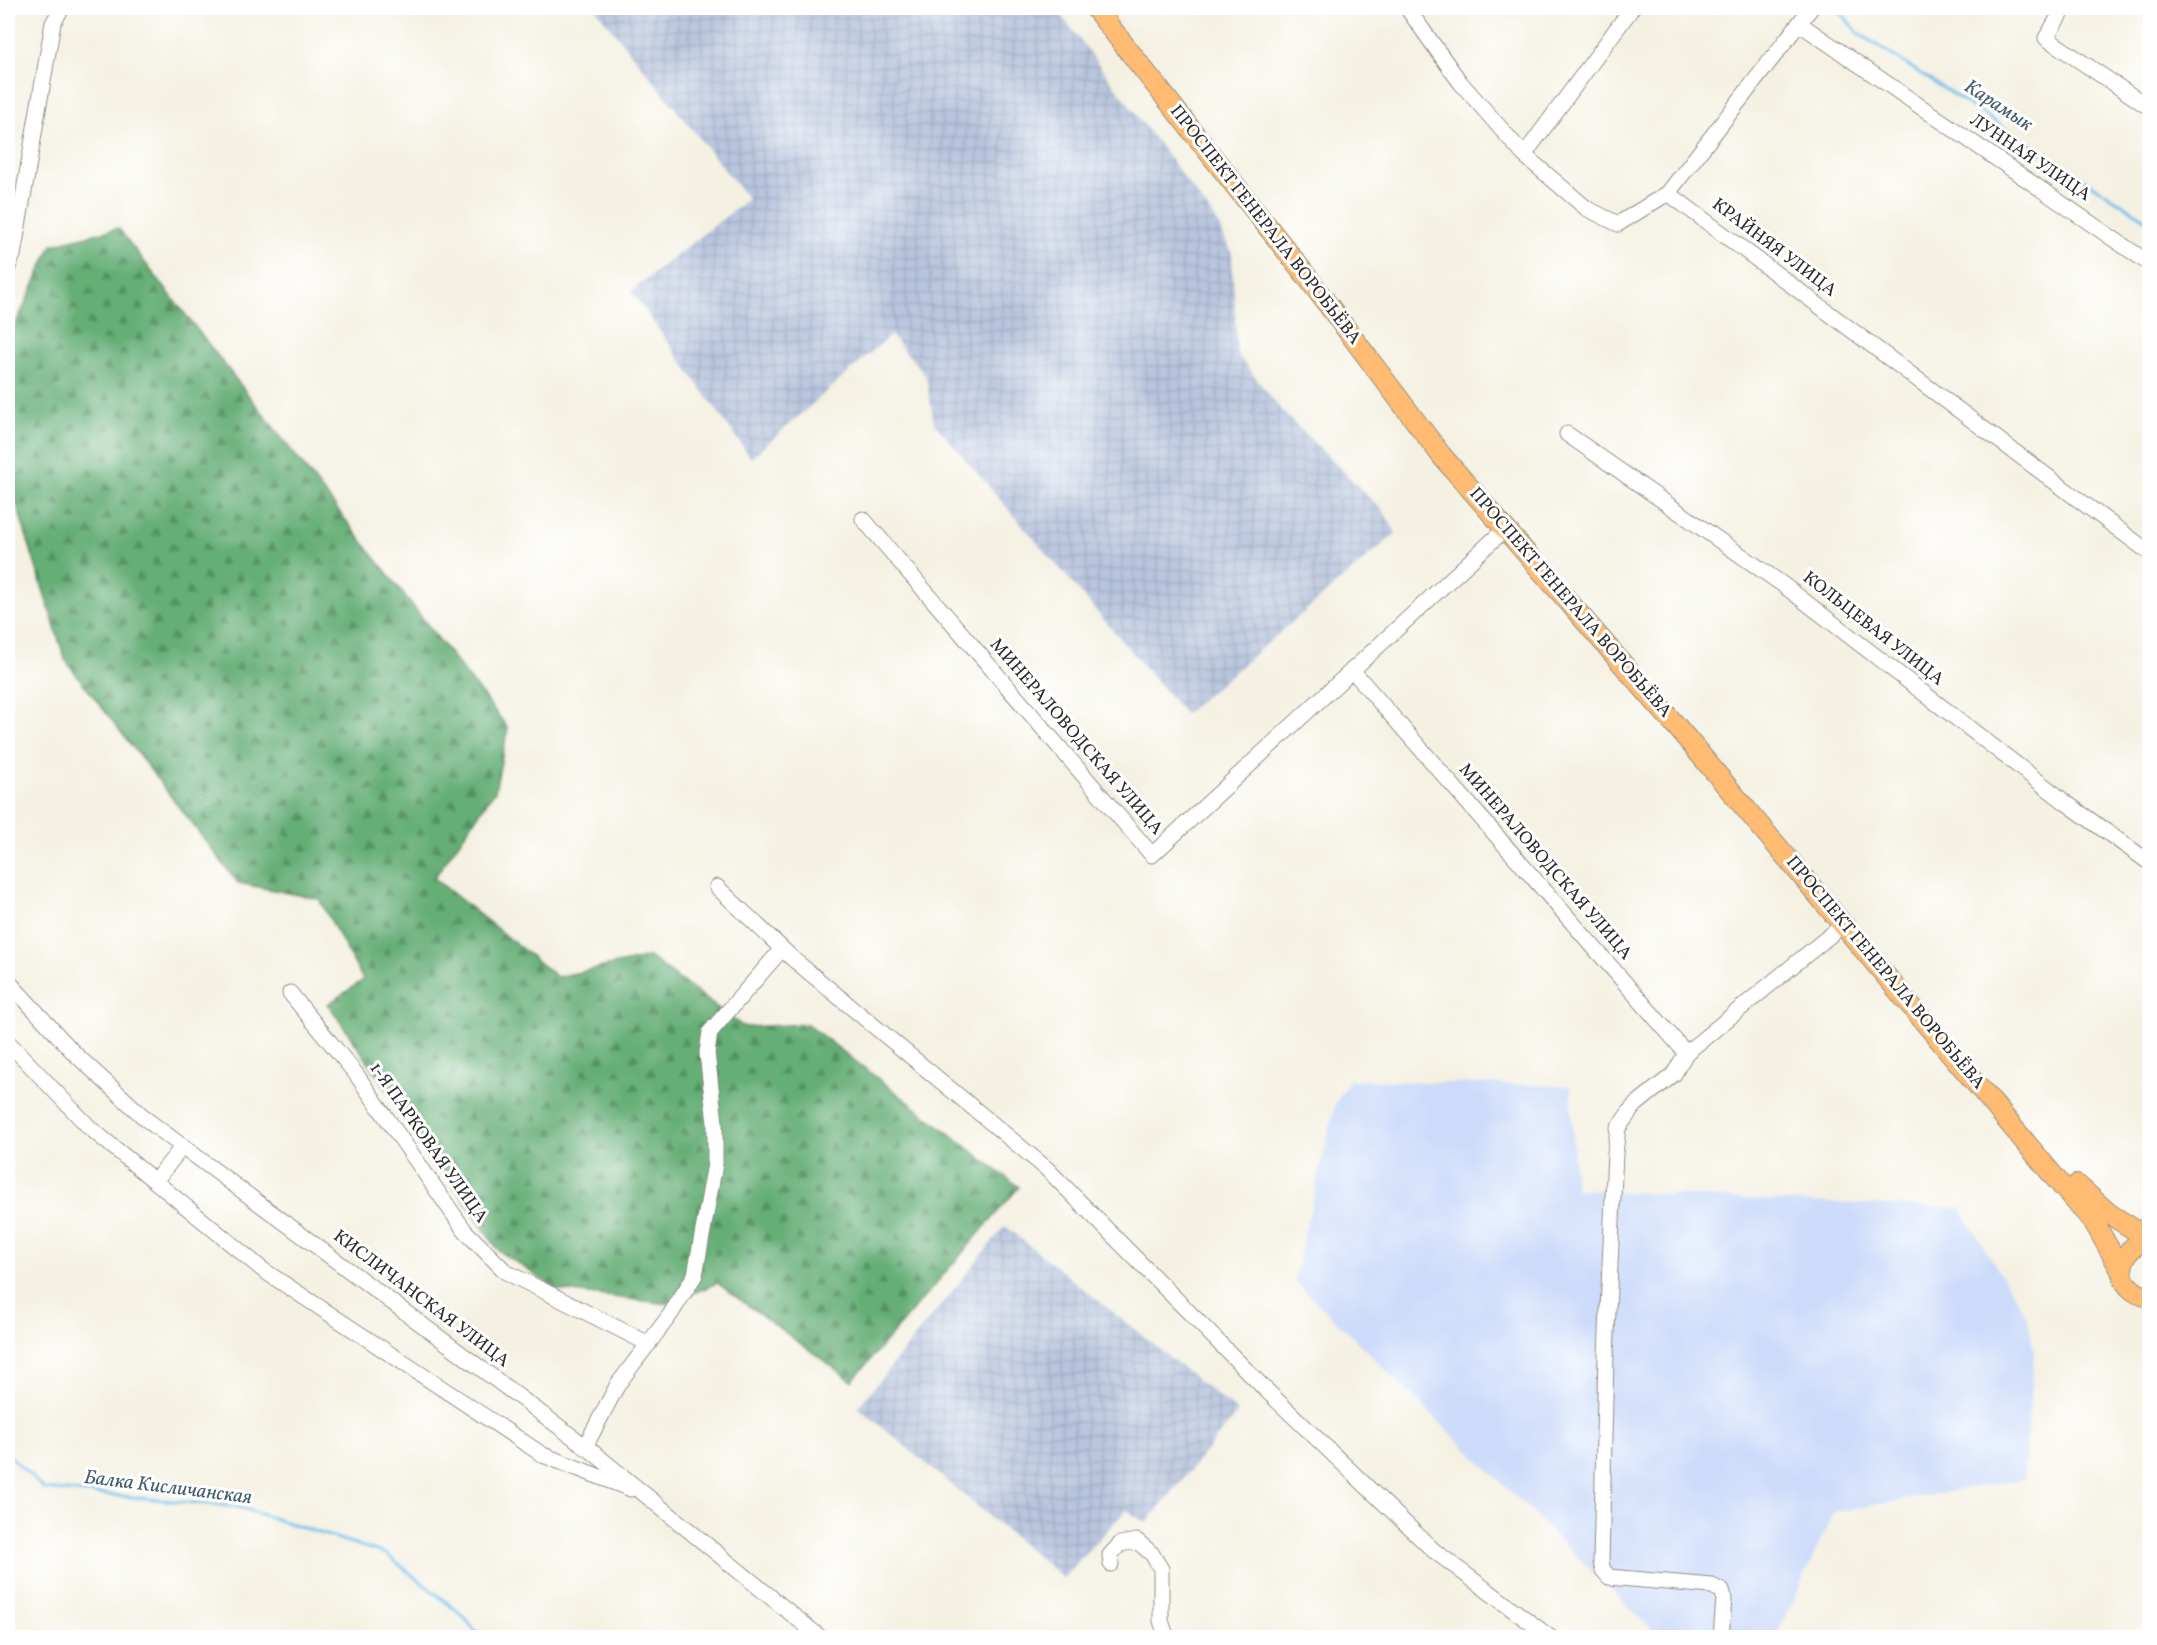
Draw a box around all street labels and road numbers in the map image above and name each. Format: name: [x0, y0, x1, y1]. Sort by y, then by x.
street label: ПРОСПЕКТ ГЕНЕРАЛА ВОРОБЬЁВА: [1163, 100, 1367, 350]
street label: ЛУННАЯ УЛИЦА: [1965, 108, 2096, 208]
street label: КРАЙНЯЯ УЛИЦА: [1706, 193, 1842, 303]
street label: ПРОСПЕКТ ГЕНЕРАЛА ВОРОБЬЁВА: [1463, 482, 1677, 724]
street label: КОЛЬЦЕВАЯ УЛИЦА: [1797, 566, 1949, 692]
street label: МИНЕРАЛОВОДСКАЯ УЛИЦА: [983, 633, 1169, 841]
street label: МИНЕРАЛОВОДСКАЯ УЛИЦА: [1452, 758, 1638, 966]
street label: ПРОСПЕКТ ГЕНЕРАЛА ВОРОБЬЁВА: [1780, 851, 1991, 1095]
street label: 1-Я ПАРКОВАЯ УЛИЦА: [363, 1057, 493, 1229]
street label: КИСЛИЧАНСКАЯ УЛИЦА: [328, 1224, 515, 1374]

